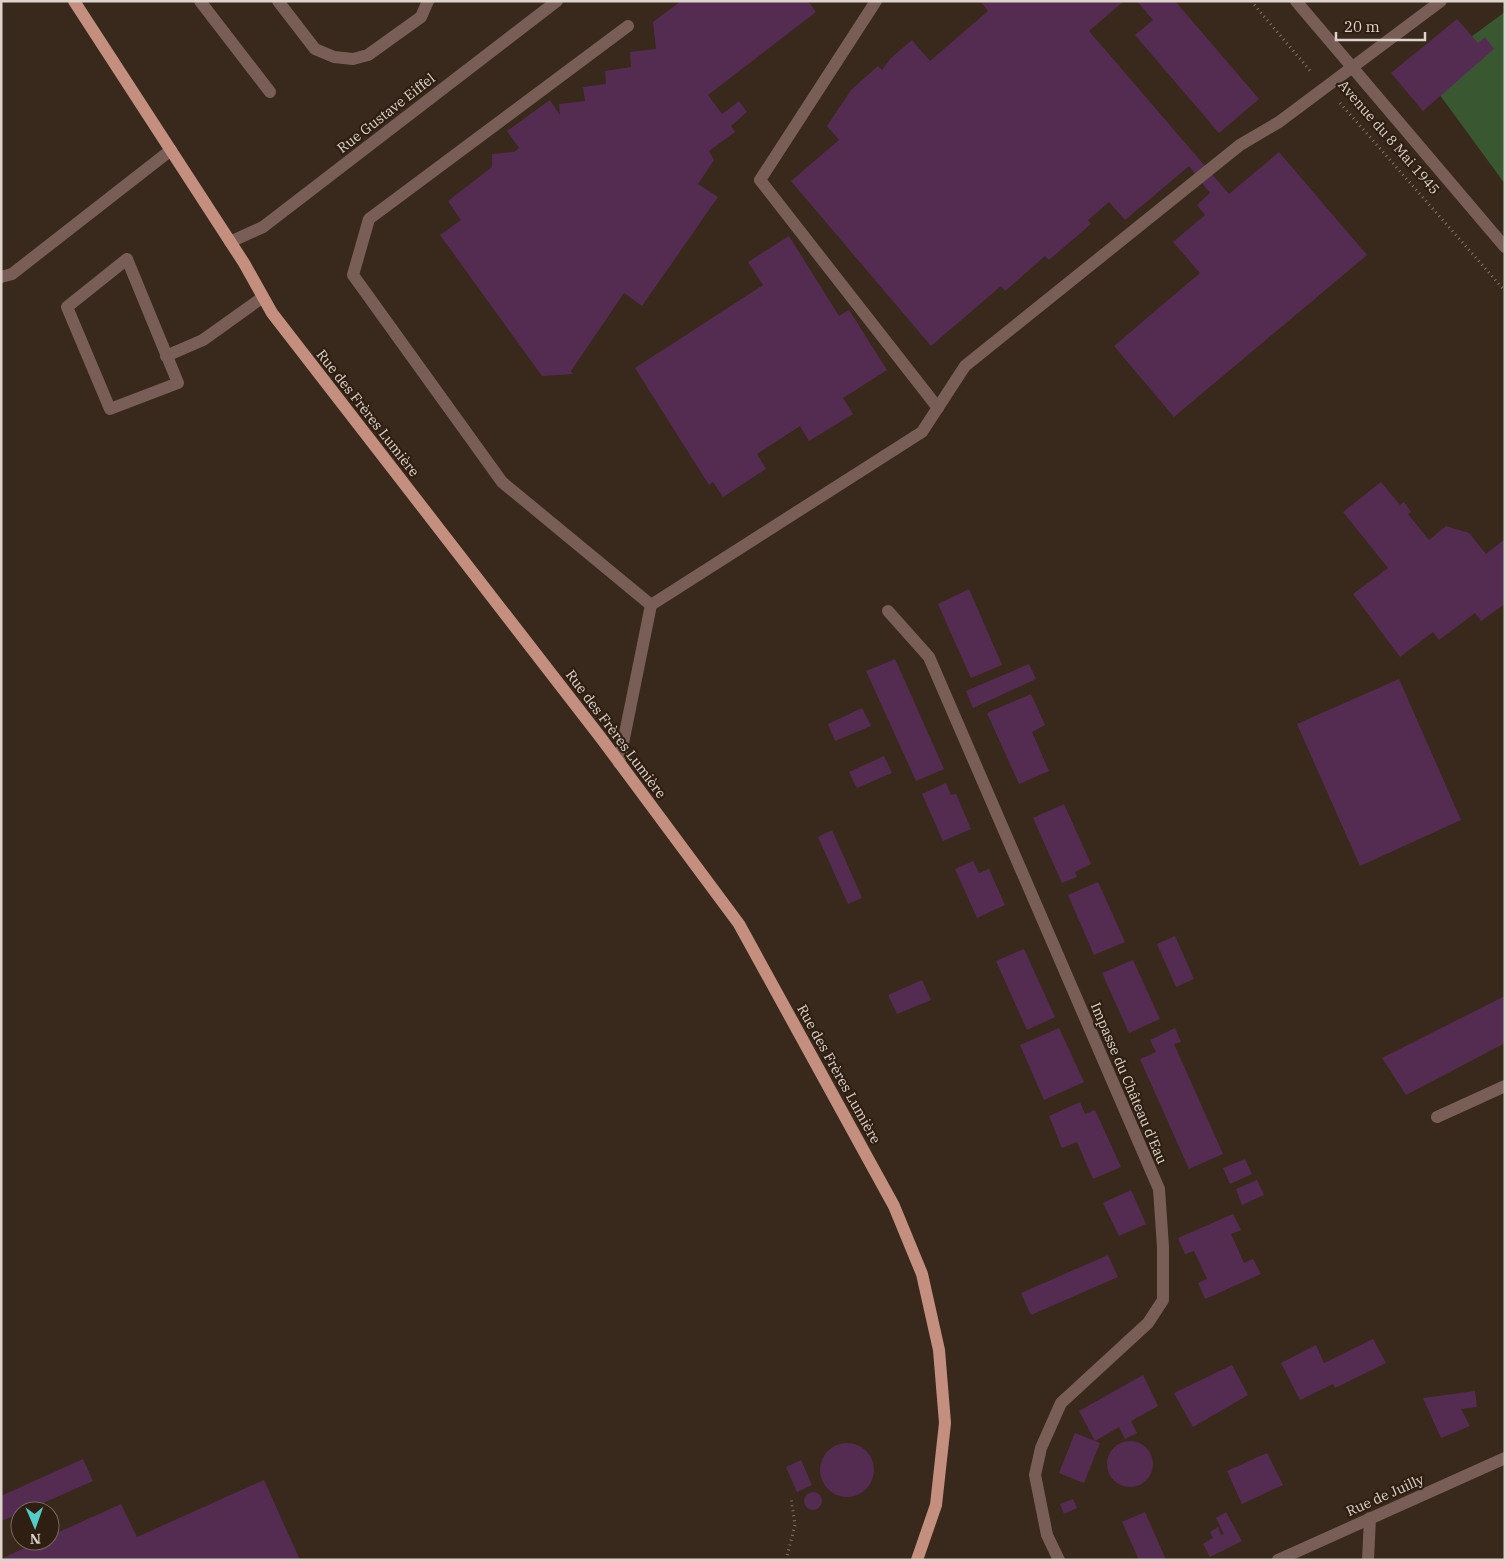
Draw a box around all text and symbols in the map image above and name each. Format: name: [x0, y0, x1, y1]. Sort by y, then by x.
scale bar: [1336, 10, 1425, 42]
text: 20 m: [1344, 17, 1380, 36]
street label: Rue Gustave Eiffel: [333, 69, 439, 157]
street label: Avenue du 8 Mai 1945: [1334, 76, 1444, 198]
street label: Rue des Frères Lumière: [313, 346, 423, 480]
street label: Rue des Frères Lumière: [562, 666, 670, 802]
street label: Impasse du Château d'Eau: [1087, 999, 1171, 1167]
street label: Rue des Frères Lumière: [793, 1001, 885, 1147]
street label: Rue de Juilly: [1343, 1470, 1427, 1520]
north arrow: [10, 1501, 60, 1551]
text: N: [30, 1530, 41, 1548]

